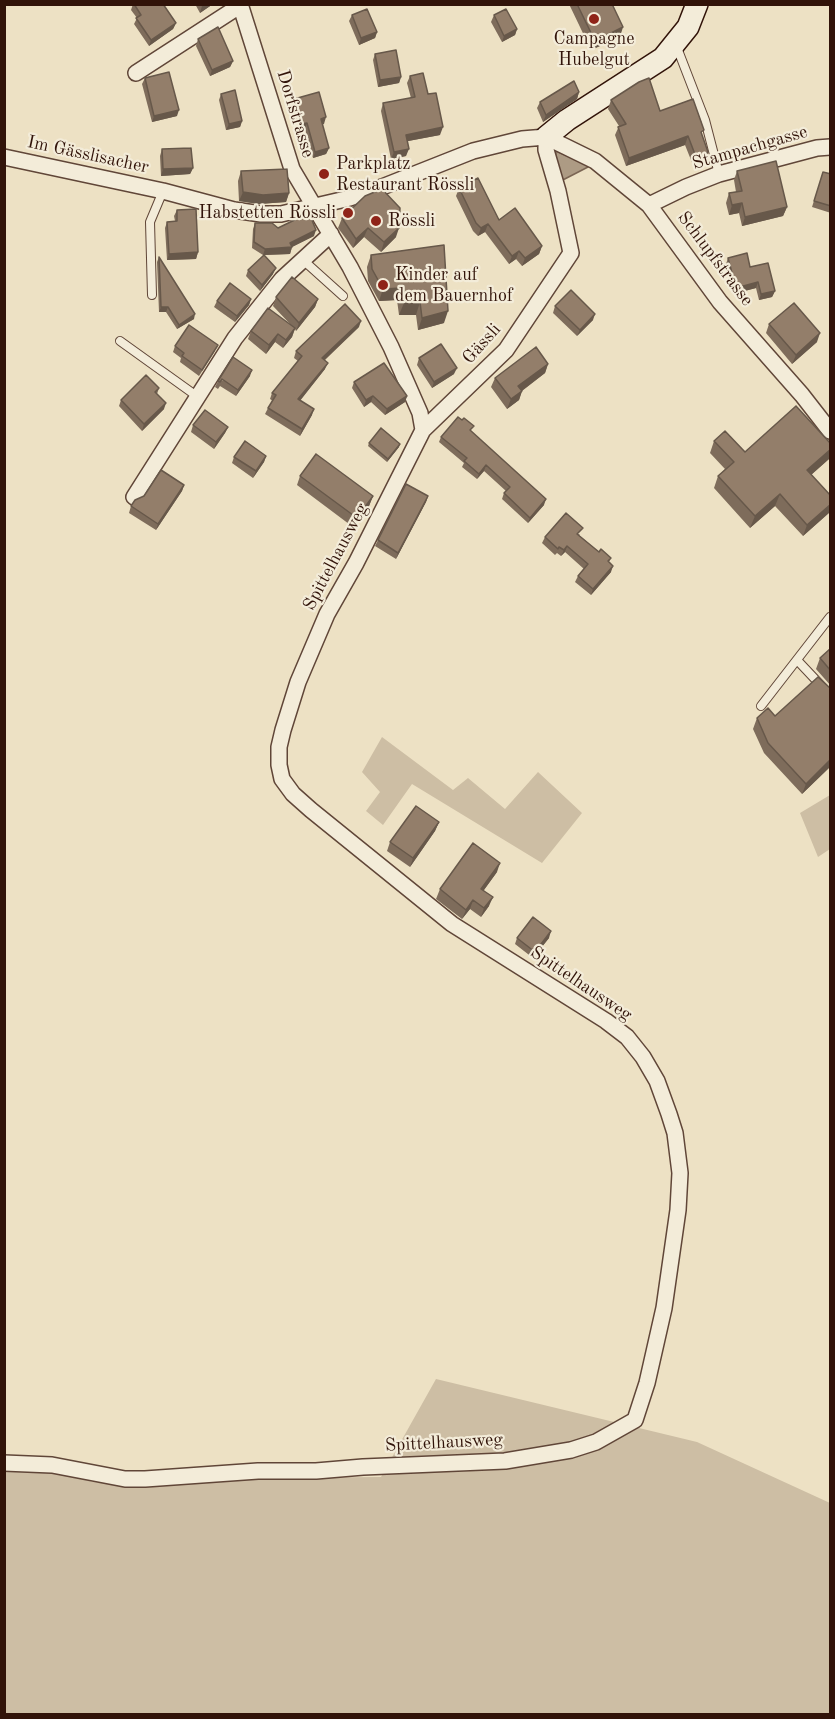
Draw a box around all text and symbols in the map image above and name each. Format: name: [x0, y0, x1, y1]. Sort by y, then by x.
marker: Campagne Hubelgut: [587, 12, 601, 26]
place label: Campagne Hubelgut: [553, 28, 635, 70]
street label: Dorfstrasse: [271, 68, 319, 160]
street label: Stampachgasse: [690, 121, 810, 175]
street label: Im Gässlisacher: [25, 132, 151, 178]
place label: Parkplatz Restaurant Rössli: [336, 153, 474, 195]
marker: Parkplatz Restaurant Rössli: [317, 167, 331, 181]
place label: Habstetten Rössli: [199, 202, 336, 224]
marker: Habstetten Rössli: [341, 206, 355, 220]
street label: Schlupfstrasse: [672, 207, 758, 311]
place label: Rössli: [388, 210, 435, 232]
marker: Rössli: [369, 214, 383, 228]
place label: Kinder auf dem Bauernhof: [395, 264, 513, 306]
marker: Kinder auf dem Bauernhof: [376, 278, 390, 292]
street label: Gässli: [458, 319, 506, 369]
street label: Spittelhausweg: [299, 500, 373, 614]
street label: Spittelhausweg: [526, 942, 636, 1026]
street label: Spittelhausweg: [384, 1429, 504, 1457]

